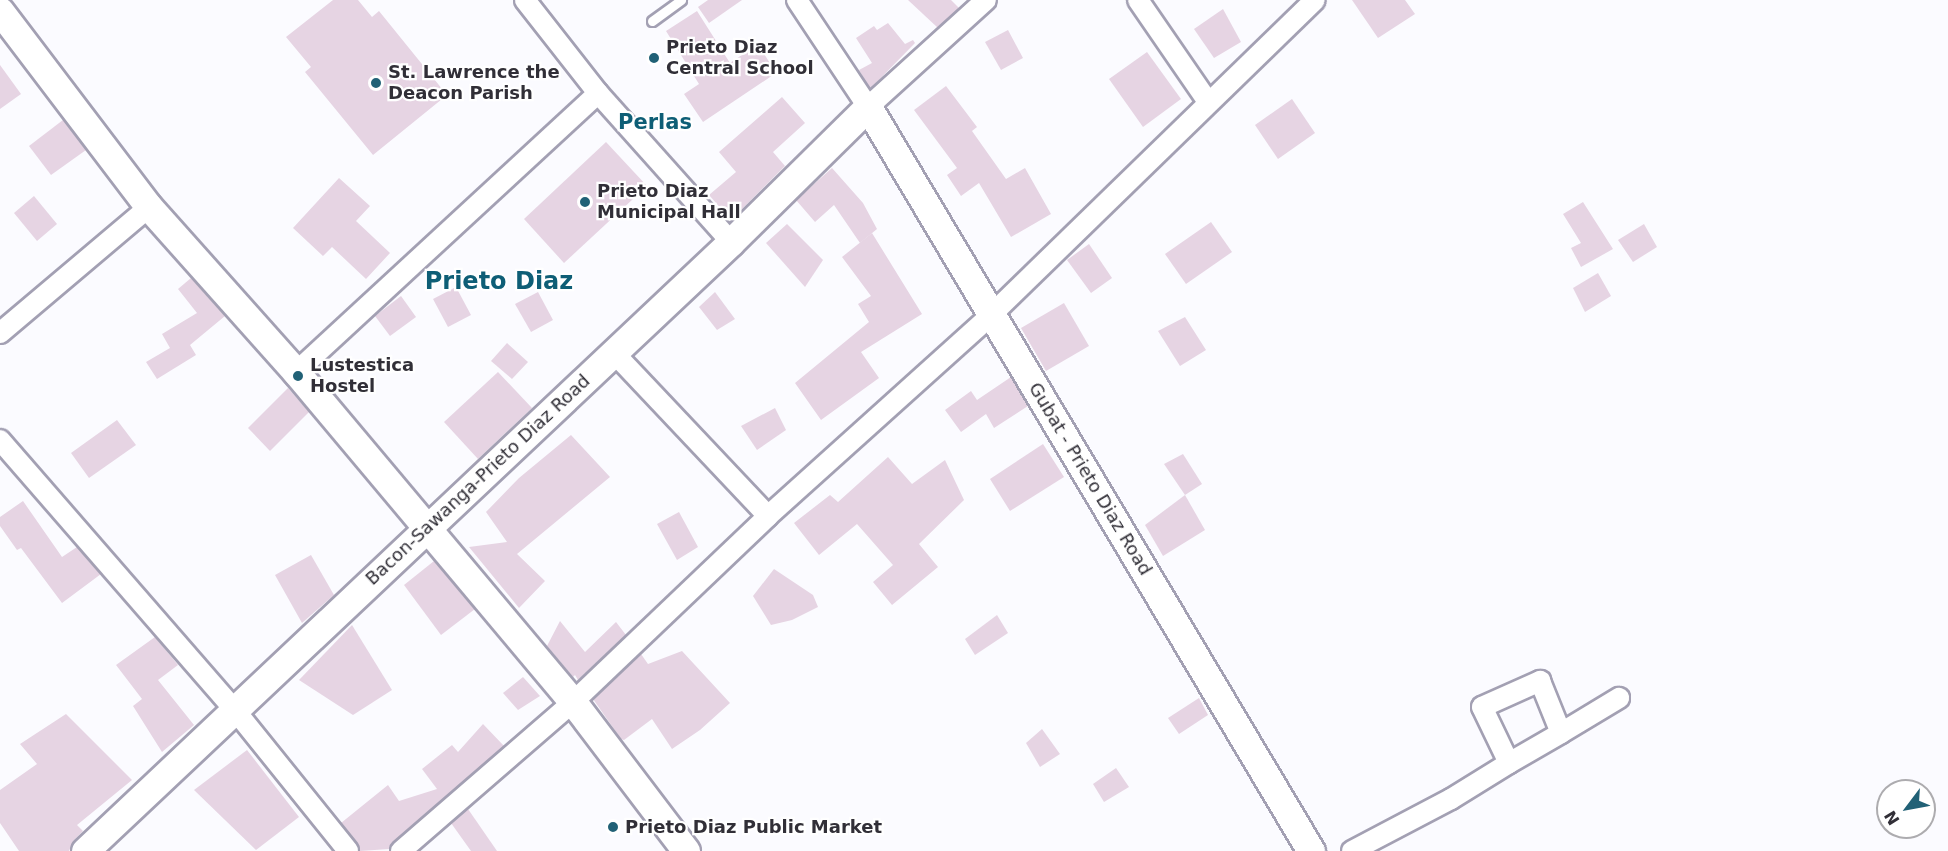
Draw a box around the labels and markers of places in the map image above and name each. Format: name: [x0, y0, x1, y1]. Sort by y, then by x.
place label: Prieto Diaz Central School: [666, 37, 814, 80]
marker: Prieto Diaz Central School: [647, 51, 661, 65]
place label: St. Lawrence the Deacon Parish: [388, 62, 560, 104]
marker: St. Lawrence the Deacon Parish: [369, 76, 383, 90]
place label: Prieto Diaz Municipal Hall: [597, 181, 741, 224]
marker: Prieto Diaz Municipal Hall: [578, 195, 592, 209]
place label: Lustestica Hostel: [310, 355, 414, 398]
marker: Lustestica Hostel: [291, 369, 305, 383]
place label: Prieto Diaz Public Market: [625, 816, 882, 838]
marker: Prieto Diaz Public Market: [606, 820, 620, 834]

